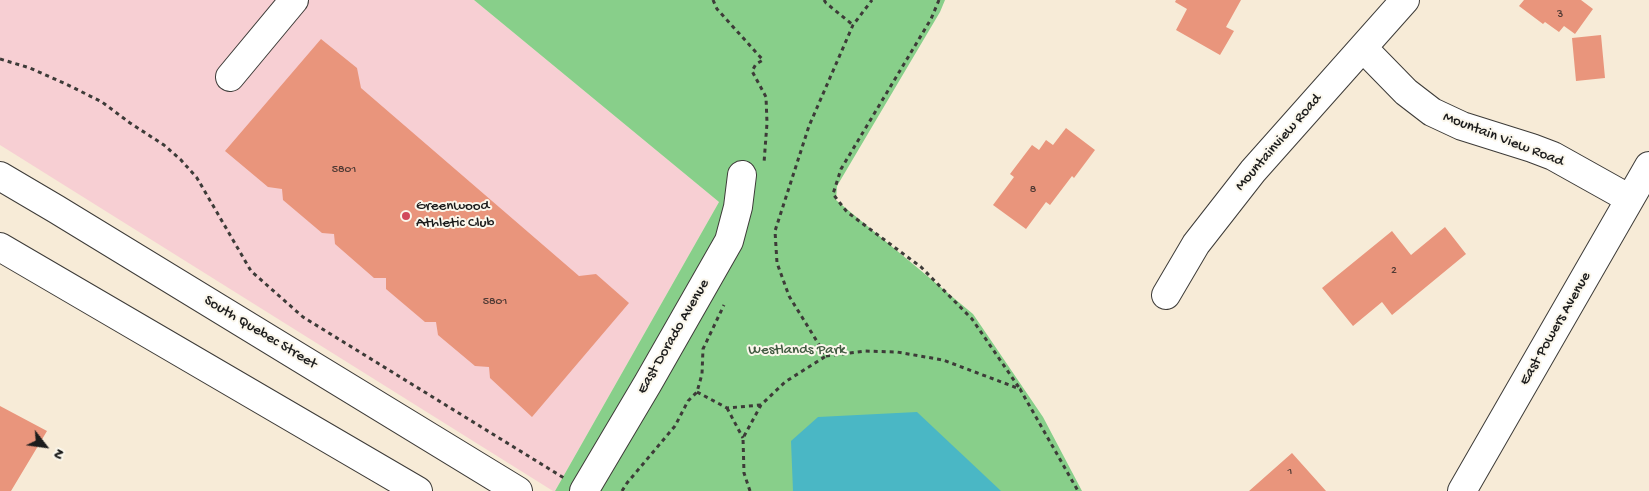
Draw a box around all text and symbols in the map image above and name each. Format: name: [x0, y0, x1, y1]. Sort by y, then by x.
house number: 3: [1557, 8, 1563, 22]
street label: Mountainview Road: [1232, 91, 1326, 195]
street label: Mountain View Road: [1440, 109, 1566, 171]
house number: 5801: [332, 163, 356, 177]
house number: 8: [1030, 183, 1036, 197]
place label: Greenwood Athletic Club: [416, 198, 494, 233]
marker: Greenwood Athletic Club: [400, 210, 412, 222]
house number: 2: [1391, 264, 1397, 278]
street label: East Powers Avenue: [1516, 269, 1596, 389]
street label: East Dorado Avenue: [634, 277, 714, 397]
street label: South Quebec Street: [200, 292, 320, 374]
house number: 5801: [483, 295, 507, 309]
park label: Westlands Park: [748, 342, 846, 360]
north arrow: [20, 421, 70, 471]
text: N: [49, 446, 68, 462]
house number: 1: [1288, 465, 1292, 479]

